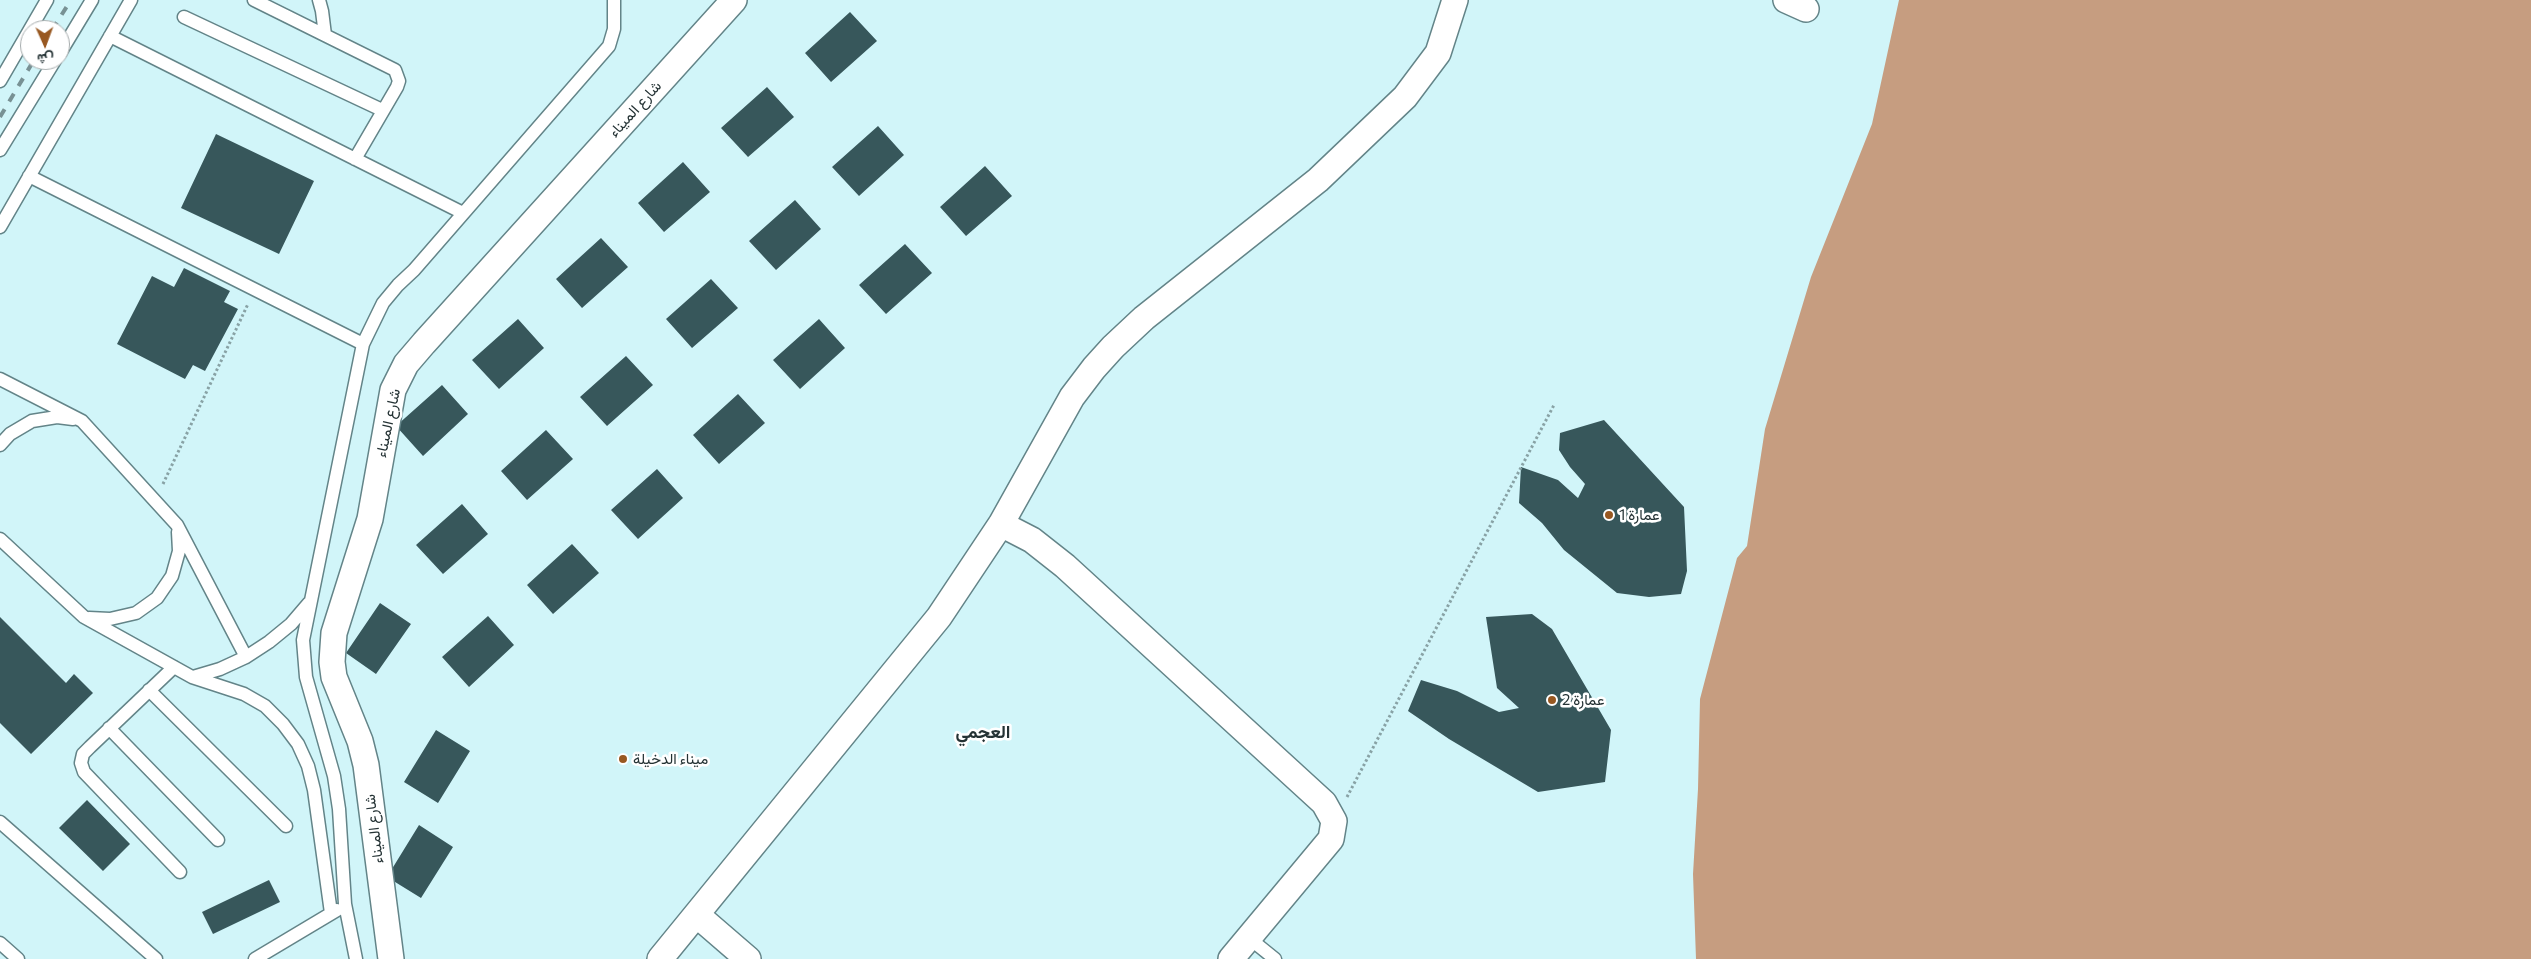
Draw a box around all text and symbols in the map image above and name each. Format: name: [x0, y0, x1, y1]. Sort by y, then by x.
north arrow: [20, 20, 70, 70]
text: ش: [37, 51, 54, 68]
street label: شارع الميناء: [605, 77, 665, 141]
street label: شارع الميناء: [372, 387, 404, 459]
place label: عمارة 1: [1619, 506, 1660, 524]
marker: عمارة 1: [1603, 509, 1615, 521]
place label: عمارة 2: [1562, 691, 1604, 709]
marker: عمارة 2: [1546, 694, 1558, 706]
district label: العجمي: [955, 721, 1011, 743]
place label: ميناء الدخيلة: [633, 750, 708, 768]
marker: ميناء الدخيلة: [617, 753, 629, 765]
street label: شارع الميناء: [361, 793, 387, 865]

